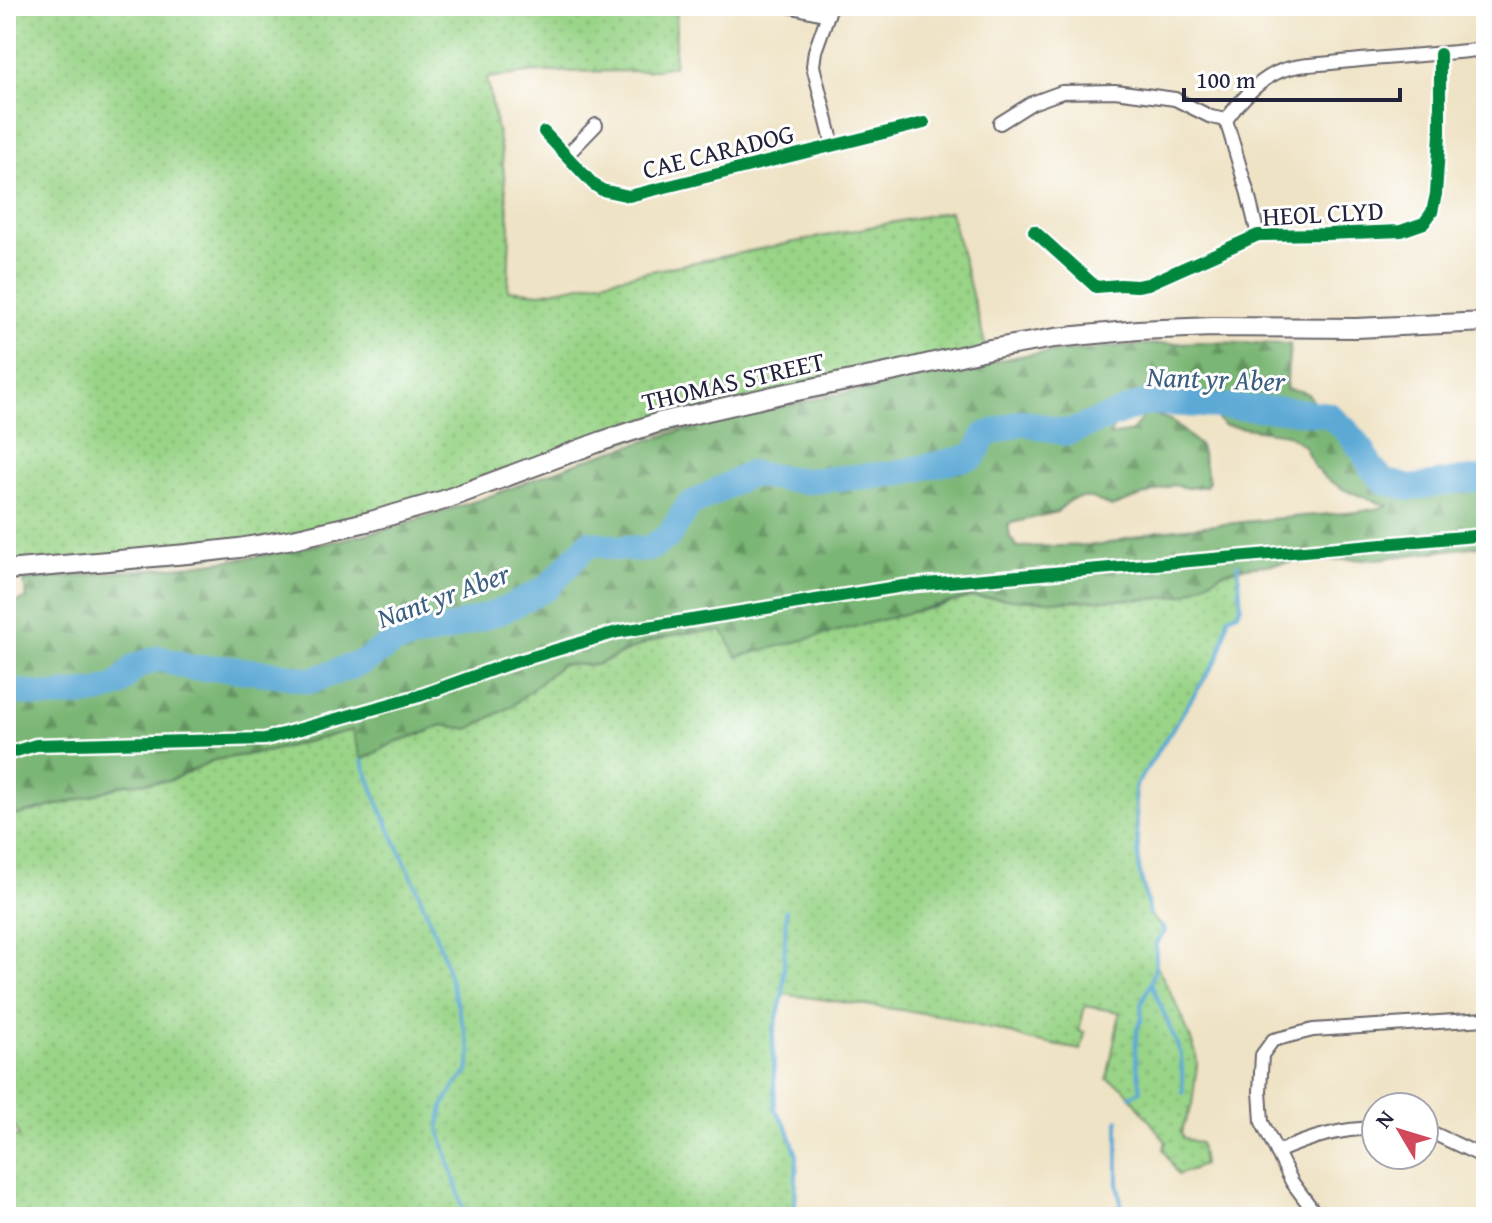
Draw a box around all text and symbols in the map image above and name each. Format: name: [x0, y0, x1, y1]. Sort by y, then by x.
scale bar: [1184, 52, 1400, 102]
text: 100 m: [1196, 62, 1256, 97]
street label: CAE CARADOG: [638, 113, 798, 189]
street label: HEOL CLYD: [1262, 190, 1384, 236]
street label: THOMAS STREET: [638, 341, 829, 421]
water label: Nant yr Aber: [1145, 355, 1287, 401]
water label: Nant yr Aber: [370, 552, 517, 638]
north arrow: [1360, 1091, 1440, 1171]
text: N: [1367, 1103, 1402, 1134]

